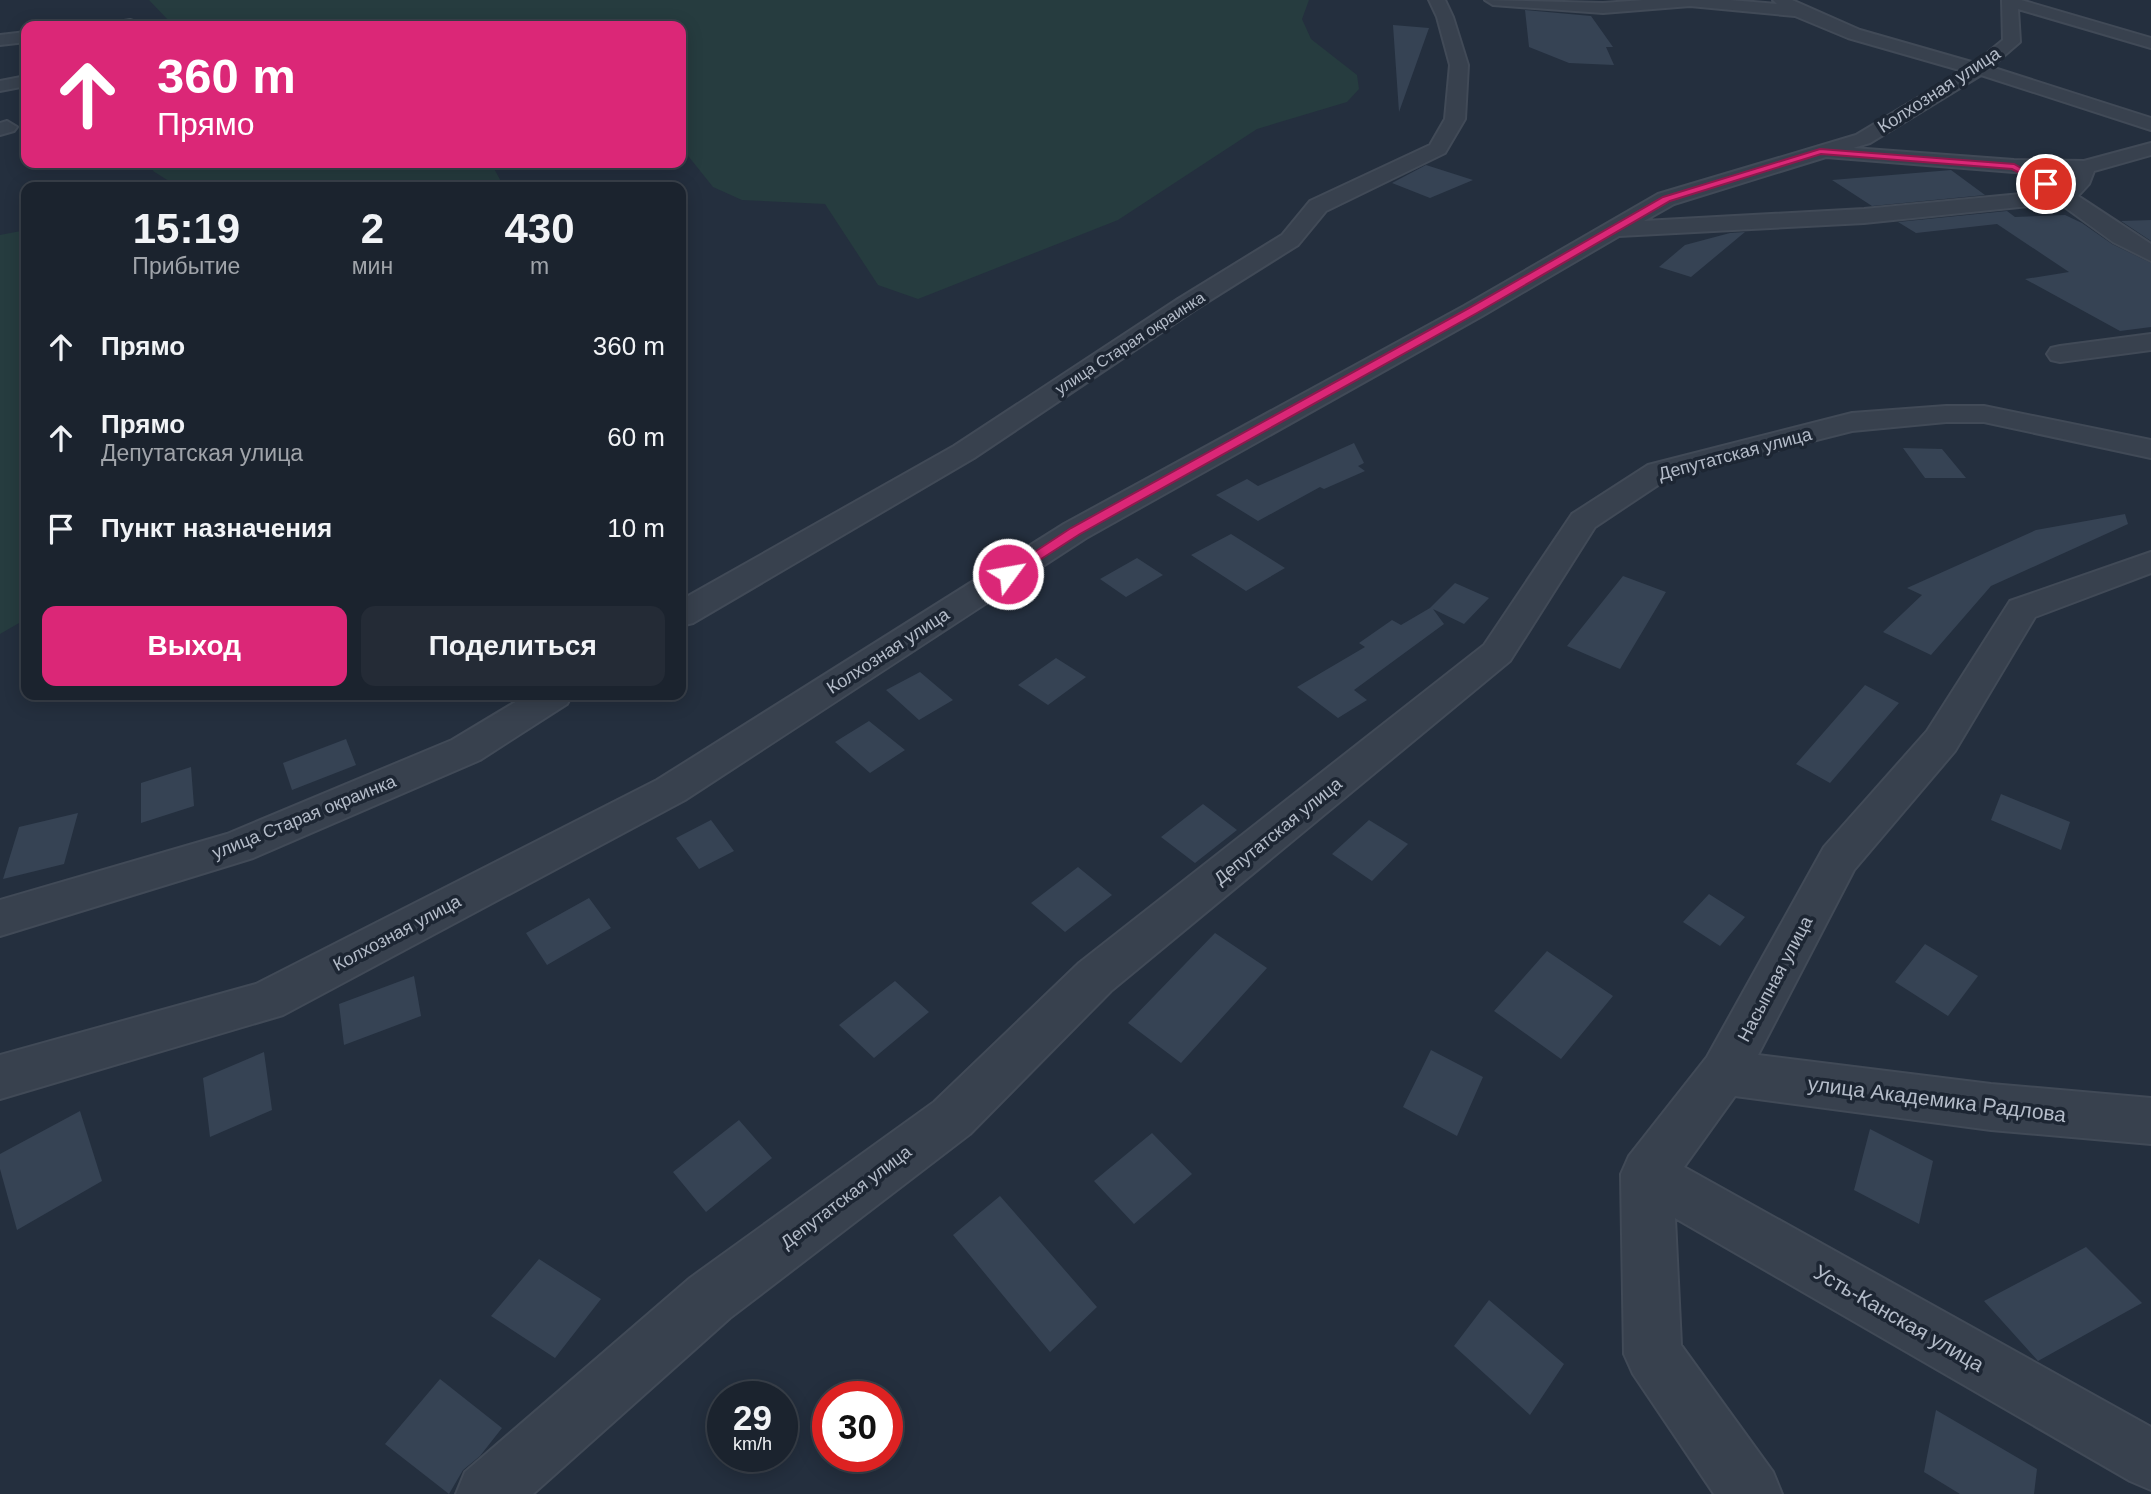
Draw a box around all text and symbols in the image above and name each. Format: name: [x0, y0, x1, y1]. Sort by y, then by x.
street label: Колхозная улица: [1874, 43, 2005, 137]
icon: ahead: [42, 49, 133, 140]
text: 360 m: [157, 49, 296, 103]
text: Прямо: [157, 106, 255, 142]
pin: [2016, 154, 2076, 214]
icon: arrive: [2027, 165, 2065, 203]
text: 15:19: [133, 205, 240, 252]
text: 2: [361, 205, 384, 252]
text: 430: [505, 205, 575, 252]
text: Прибытие: [132, 253, 240, 279]
text: мин: [352, 253, 393, 279]
text: m: [530, 253, 549, 279]
street label: улица Старая окраинка: [1052, 288, 1208, 398]
icon: ahead: [42, 328, 80, 366]
text: Прямо: [101, 331, 185, 361]
text: 360 m: [593, 331, 665, 361]
text: Прямо: [101, 409, 185, 439]
icon: ahead: [42, 419, 80, 457]
text: 60 m: [607, 422, 665, 452]
street label: Депутатская улица: [1656, 424, 1815, 484]
text: Депутатская улица: [101, 440, 303, 466]
icon: arrive: [42, 510, 80, 548]
text: Пункт назначения: [101, 513, 332, 543]
text: 10 m: [607, 513, 665, 543]
position arrow: [971, 537, 1045, 611]
street label: Колхозная улица: [823, 604, 954, 698]
button: Выход: [42, 606, 347, 686]
button: Поделиться: [361, 606, 665, 686]
street label: улица Старая окраинка: [209, 771, 400, 863]
street label: Депутатская улица: [1210, 773, 1347, 889]
street label: Колхозная улица: [330, 890, 465, 975]
street label: Насыпная улица: [1734, 912, 1817, 1045]
street label: улица Академика Радлова: [1806, 1072, 2068, 1126]
street label: Депутатская улица: [777, 1141, 916, 1253]
street label: Усть-Канская улица: [1810, 1260, 1988, 1376]
speed limit sign: 30: [812, 1381, 903, 1472]
text: 29: [733, 1398, 772, 1437]
text: km/h: [733, 1434, 772, 1454]

